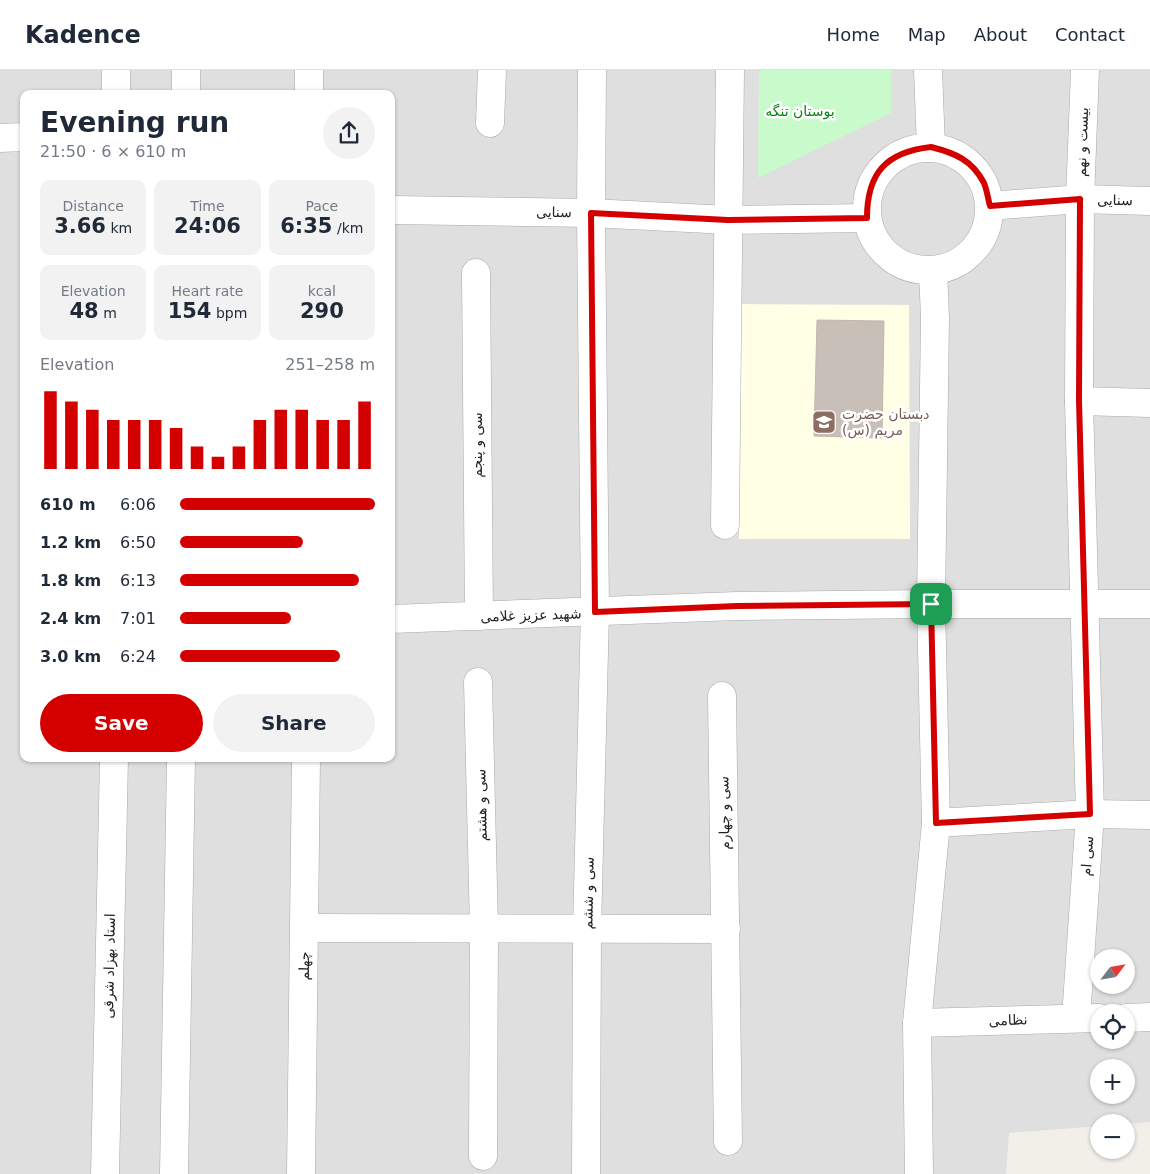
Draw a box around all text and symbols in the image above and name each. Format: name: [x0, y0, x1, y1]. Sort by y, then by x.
text: Kadence: [25, 21, 141, 49]
text: Home: [827, 24, 880, 45]
text: Map: [908, 24, 946, 45]
text: About: [974, 24, 1027, 45]
text: Contact: [1055, 24, 1125, 45]
park label: بوستان تنگه: [765, 103, 835, 120]
text: Evening run: [40, 106, 229, 139]
button: share: [323, 107, 375, 159]
street label: بیست و نهم: [1073, 107, 1092, 177]
text: 21:50 · 6 × 610 m: [40, 142, 186, 161]
street label: سنایی: [1097, 192, 1133, 208]
text: Distance: [63, 198, 124, 214]
text: Time: [190, 198, 225, 214]
text: Pace: [305, 198, 338, 214]
street label: سنایی: [536, 204, 572, 220]
text: 3.66: [54, 214, 106, 238]
text: 24:06: [174, 214, 241, 238]
text: 6:35: [280, 214, 332, 238]
text: km: [106, 220, 132, 236]
text: /km: [332, 220, 363, 236]
text: Elevation: [61, 283, 126, 299]
text: Heart rate: [172, 283, 243, 299]
text: kcal: [308, 283, 336, 299]
text: 48: [70, 299, 99, 323]
text: 154: [168, 299, 211, 323]
text: 290: [300, 299, 344, 323]
text: m: [99, 305, 117, 321]
text: bpm: [211, 305, 247, 321]
text: Elevation: [40, 355, 114, 374]
text: 251–258 m: [285, 355, 375, 374]
place label: دبستان حضرت مریم (س): [842, 406, 930, 439]
school or university icon: دبستان حضرت مریم (س): [811, 409, 837, 435]
street label: سی و پنجم: [469, 412, 486, 478]
text: 610 m: [40, 495, 96, 514]
text: 6:06: [120, 495, 156, 514]
text: 1.2 km: [40, 533, 101, 552]
text: 6:50: [120, 533, 156, 552]
text: 1.8 km: [40, 571, 101, 590]
text: 6:13: [120, 571, 156, 590]
pin: [910, 583, 952, 625]
icon: arrive: [917, 590, 945, 618]
street label: شهید عزیز غلامی: [480, 605, 582, 626]
text: 2.4 km: [40, 609, 101, 628]
text: 7:01: [120, 609, 156, 628]
text: 3.0 km: [40, 647, 101, 666]
text: 6:24: [120, 647, 156, 666]
button: Save: [40, 694, 203, 752]
button: Share: [213, 694, 375, 752]
street label: سی و هشتم: [472, 769, 491, 841]
street label: سی و چهارم: [715, 776, 734, 850]
street label: سی ام: [1078, 835, 1096, 877]
street label: سی و ششم: [579, 857, 598, 929]
street label: استاد بهزاد شرقی: [100, 913, 119, 1019]
north arrow: [1090, 949, 1135, 994]
map controls: [1090, 949, 1135, 1159]
street label: چهلم: [296, 951, 313, 981]
button: locate: [1090, 1004, 1135, 1049]
street label: نظامی: [988, 1011, 1028, 1029]
button: +: [1090, 1059, 1135, 1104]
button: −: [1090, 1114, 1135, 1159]

